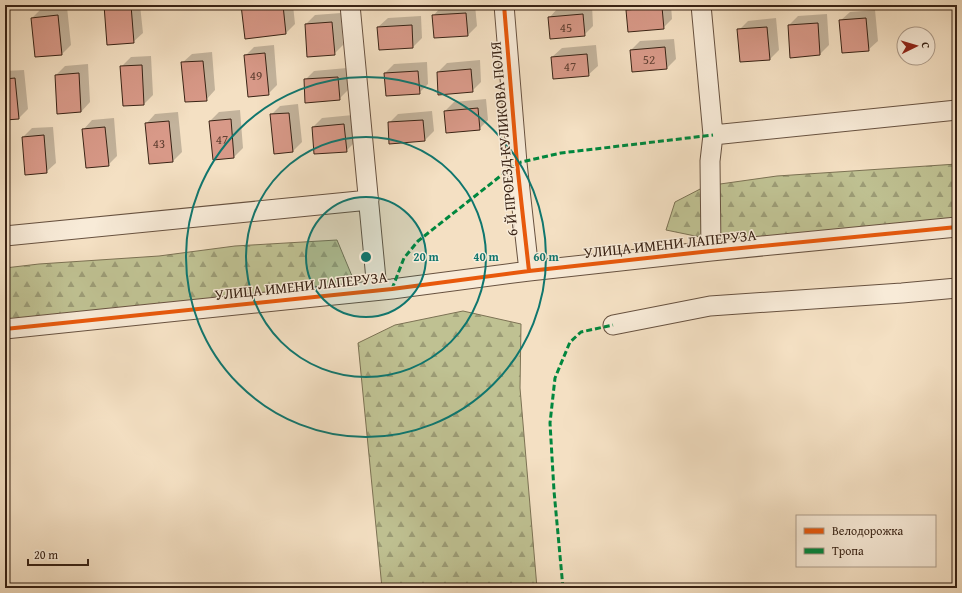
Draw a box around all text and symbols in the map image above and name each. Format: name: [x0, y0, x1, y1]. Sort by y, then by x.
house number: 45: [560, 18, 572, 37]
north arrow: [896, 26, 936, 66]
street label: 6-Й ПРОЕЗД КУЛИКОВА ПОЛЯ: [485, 41, 522, 237]
text: С: [918, 41, 934, 49]
house number: 52: [643, 50, 655, 69]
house number: 47: [564, 57, 576, 76]
house number: 49: [250, 66, 262, 85]
house number: 47: [216, 130, 228, 149]
house number: 43: [153, 134, 165, 153]
street label: УЛИЦА ИМЕНИ ЛАПЕРУЗА: [583, 224, 757, 263]
text: 20 m: [413, 248, 439, 265]
text: 40 m: [473, 248, 499, 265]
text: 60 m: [533, 248, 559, 265]
centre of rings: [359, 250, 373, 264]
street label: УЛИЦА ИМЕНИ ЛАПЕРУЗА: [214, 266, 388, 305]
legend: [796, 515, 936, 567]
text: Велодорожка: [832, 522, 903, 539]
scale bar: [28, 541, 88, 567]
text: Тропа: [832, 542, 864, 559]
text: 20 m: [34, 546, 58, 563]

